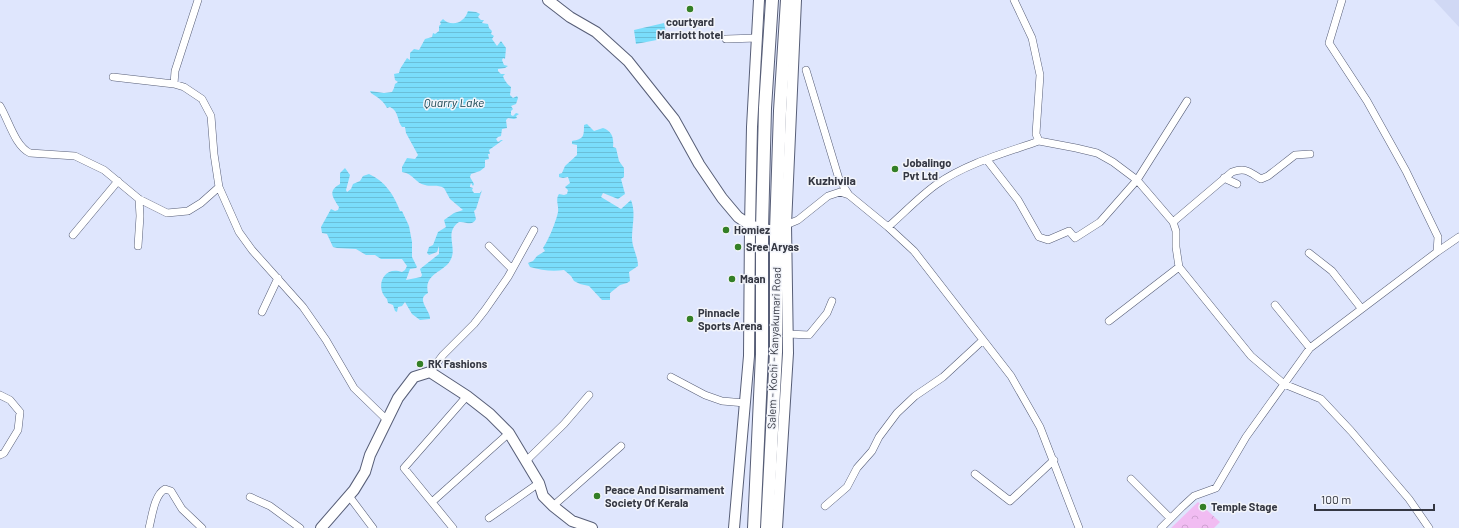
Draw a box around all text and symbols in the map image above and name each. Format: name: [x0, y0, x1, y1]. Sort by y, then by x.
marker: courtyard Marriott hotel: [685, 4, 695, 14]
place label: courtyard Marriott hotel: [657, 15, 723, 41]
water label: Quarry Lake: [424, 95, 484, 109]
place label: Jobalingo Pvt Ltd: [903, 156, 951, 182]
marker: Jobalingo Pvt Ltd: [890, 164, 900, 174]
district label: Kuzhivila: [808, 173, 856, 187]
place label: Homiez: [734, 223, 770, 236]
marker: Homiez: [721, 225, 731, 235]
place label: Sree Aryas: [746, 240, 800, 253]
marker: Sree Aryas: [733, 242, 743, 252]
street label: Salem - Kochi - Kanyakumari Road: [764, 267, 783, 429]
place label: Maan: [740, 272, 766, 285]
marker: Maan: [727, 274, 737, 284]
place label: Pinnacle Sports Arena: [698, 306, 763, 332]
marker: Pinnacle Sports Arena: [685, 314, 695, 324]
place label: RK Fashions: [428, 357, 488, 370]
marker: RK Fashions: [415, 359, 425, 369]
place label: Peace And Disarmament Society Of Kerala: [605, 483, 724, 509]
scale bar: [1315, 486, 1434, 512]
marker: Peace And Disarmament Society Of Kerala: [592, 491, 602, 501]
text: 100 m: [1321, 492, 1351, 506]
place label: Temple Stage: [1211, 500, 1278, 513]
marker: Temple Stage: [1198, 502, 1208, 512]

